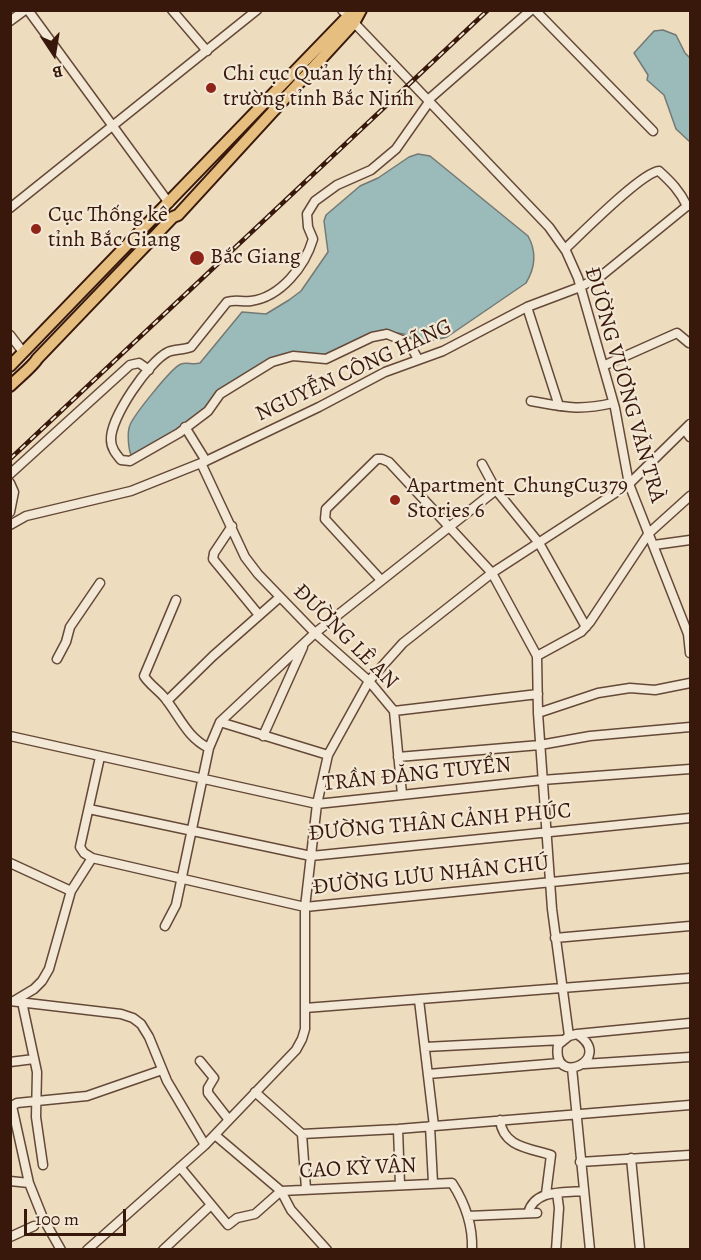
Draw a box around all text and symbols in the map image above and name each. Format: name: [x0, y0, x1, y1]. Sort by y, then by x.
north arrow: [24, 24, 84, 84]
text: B: [51, 60, 65, 83]
place label: Chi cục Quản lý thị trường tỉnh Bắc Ninh: [223, 62, 414, 113]
marker: Chi cục Quản lý thị trường tỉnh Bắc Ninh: [204, 81, 218, 95]
place label: Cục Thống kê tỉnh Bắc Giang: [48, 203, 180, 254]
marker: Cục Thống kê tỉnh Bắc Giang: [29, 222, 43, 236]
place label: Bắc Giang: [210, 245, 301, 271]
marker: Bắc Giang: [188, 249, 206, 267]
street label: ĐƯỜNG VƯƠNG VĂN TRÀ: [578, 264, 670, 506]
street label: NGUYỄN CÔNG HÃNG: [252, 314, 456, 428]
place label: Apartment_ChungCu379 Stories 6: [407, 474, 628, 526]
marker: Apartment_ChungCu379 Stories 6: [388, 493, 402, 507]
street label: ĐƯỜNG LÊ AN: [287, 579, 403, 695]
street label: TRẦN ĐĂNG TUYỂN: [321, 752, 513, 798]
street label: ĐƯỜNG THÂN CẢNH PHÚC: [308, 798, 572, 848]
street label: ĐƯỜNG LƯU NHÂN CHÚ: [312, 850, 550, 902]
street label: CAO KỲ VÂN: [299, 1153, 417, 1185]
scale bar: [27, 1197, 129, 1235]
text: 100 m: [35, 1207, 79, 1231]

